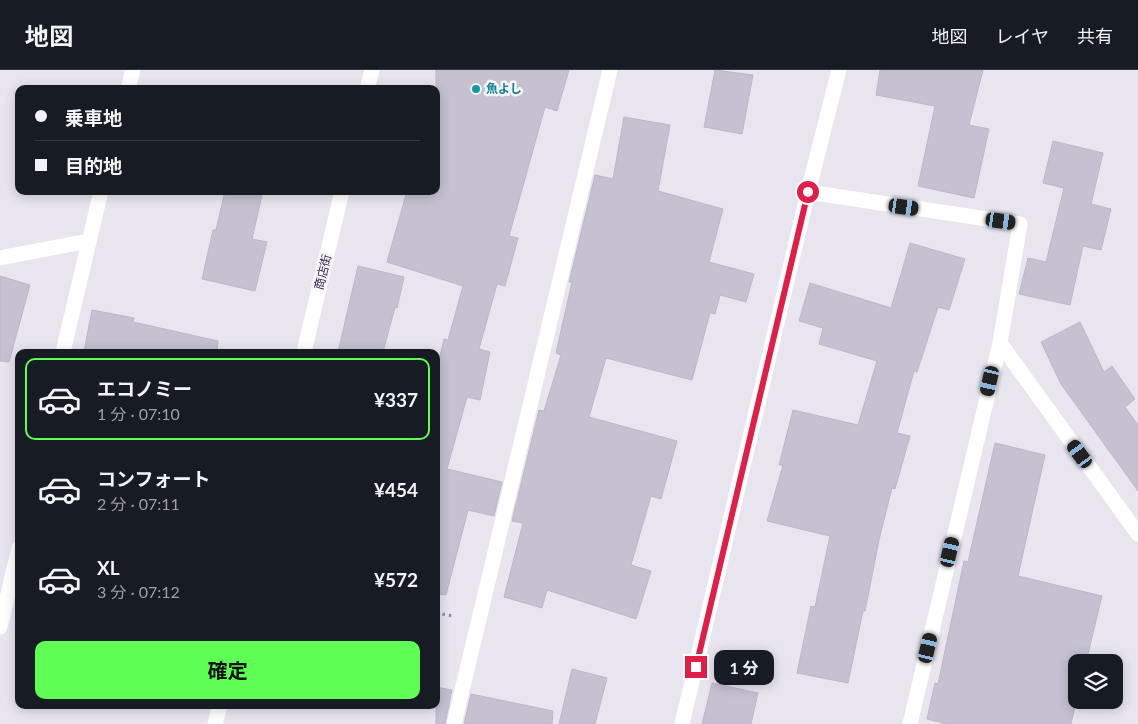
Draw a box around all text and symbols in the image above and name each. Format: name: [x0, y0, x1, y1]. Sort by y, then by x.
text: 地図: [25, 21, 73, 50]
text: 地図: [932, 25, 968, 47]
text: レイヤ: [996, 25, 1049, 47]
text: 共有: [1077, 25, 1113, 47]
place label: 魚よし: [486, 81, 522, 96]
marker: 魚よし: [470, 83, 482, 95]
text: 乗車地: [65, 106, 122, 129]
text: 目的地: [65, 154, 122, 177]
route start: [797, 181, 819, 203]
car: [888, 197, 919, 217]
car: [985, 211, 1016, 231]
street label: 商店街: [311, 253, 334, 291]
car: [979, 365, 1000, 397]
icon: car: [37, 377, 82, 422]
text: エコノミー: [97, 377, 192, 400]
text: ¥337: [374, 388, 418, 411]
text: 1 分 · 07:10: [97, 404, 180, 423]
car: [1065, 437, 1094, 471]
icon: car: [37, 467, 82, 512]
text: コンフォート: [97, 467, 210, 490]
text: ¥454: [374, 478, 418, 501]
text: 2 分 · 07:11: [97, 494, 180, 513]
car: [939, 536, 960, 568]
text: XL: [97, 556, 120, 579]
icon: car: [37, 557, 82, 602]
text: ¥572: [374, 568, 418, 591]
text: 3 分 · 07:12: [97, 582, 180, 601]
car: [917, 632, 938, 664]
button: 確定: [35, 641, 420, 699]
callout: 1 分: [714, 650, 774, 684]
map controls: [1068, 654, 1123, 709]
button: layers: [1068, 654, 1123, 709]
route end: [685, 656, 707, 678]
text: 1 分: [729, 658, 759, 677]

